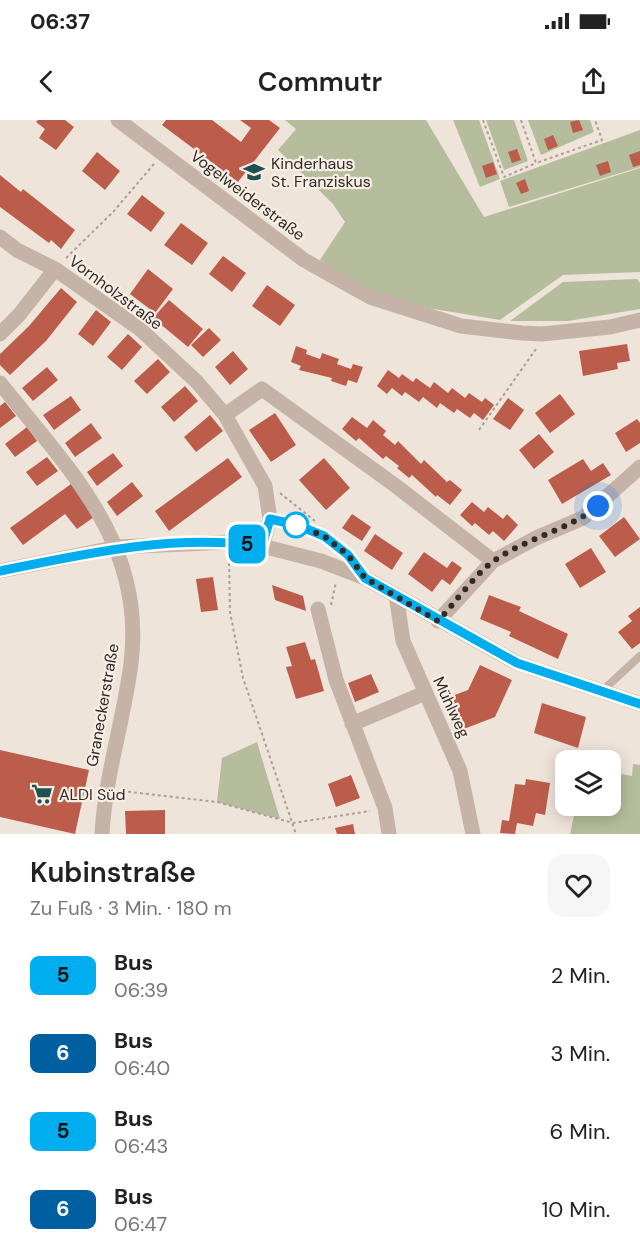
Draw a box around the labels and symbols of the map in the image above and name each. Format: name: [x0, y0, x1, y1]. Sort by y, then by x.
street label: Vogelweiderstraße: [186, 145, 309, 245]
place label: Kinderhaus St. Franziskus: [271, 153, 371, 192]
school or university icon: Kinderhaus St. Franziskus: [242, 160, 266, 184]
street label: Vornholzstraße: [65, 250, 167, 334]
your location: [583, 491, 613, 521]
unlabelled marker: [283, 512, 309, 538]
line badge: 5: [228, 524, 266, 564]
street label: Graneckerstraße: [81, 642, 124, 768]
street label: Mühlweg: [428, 673, 475, 741]
supermarket icon: ALDI Süd: [30, 782, 54, 806]
place label: ALDI Süd: [59, 784, 126, 805]

